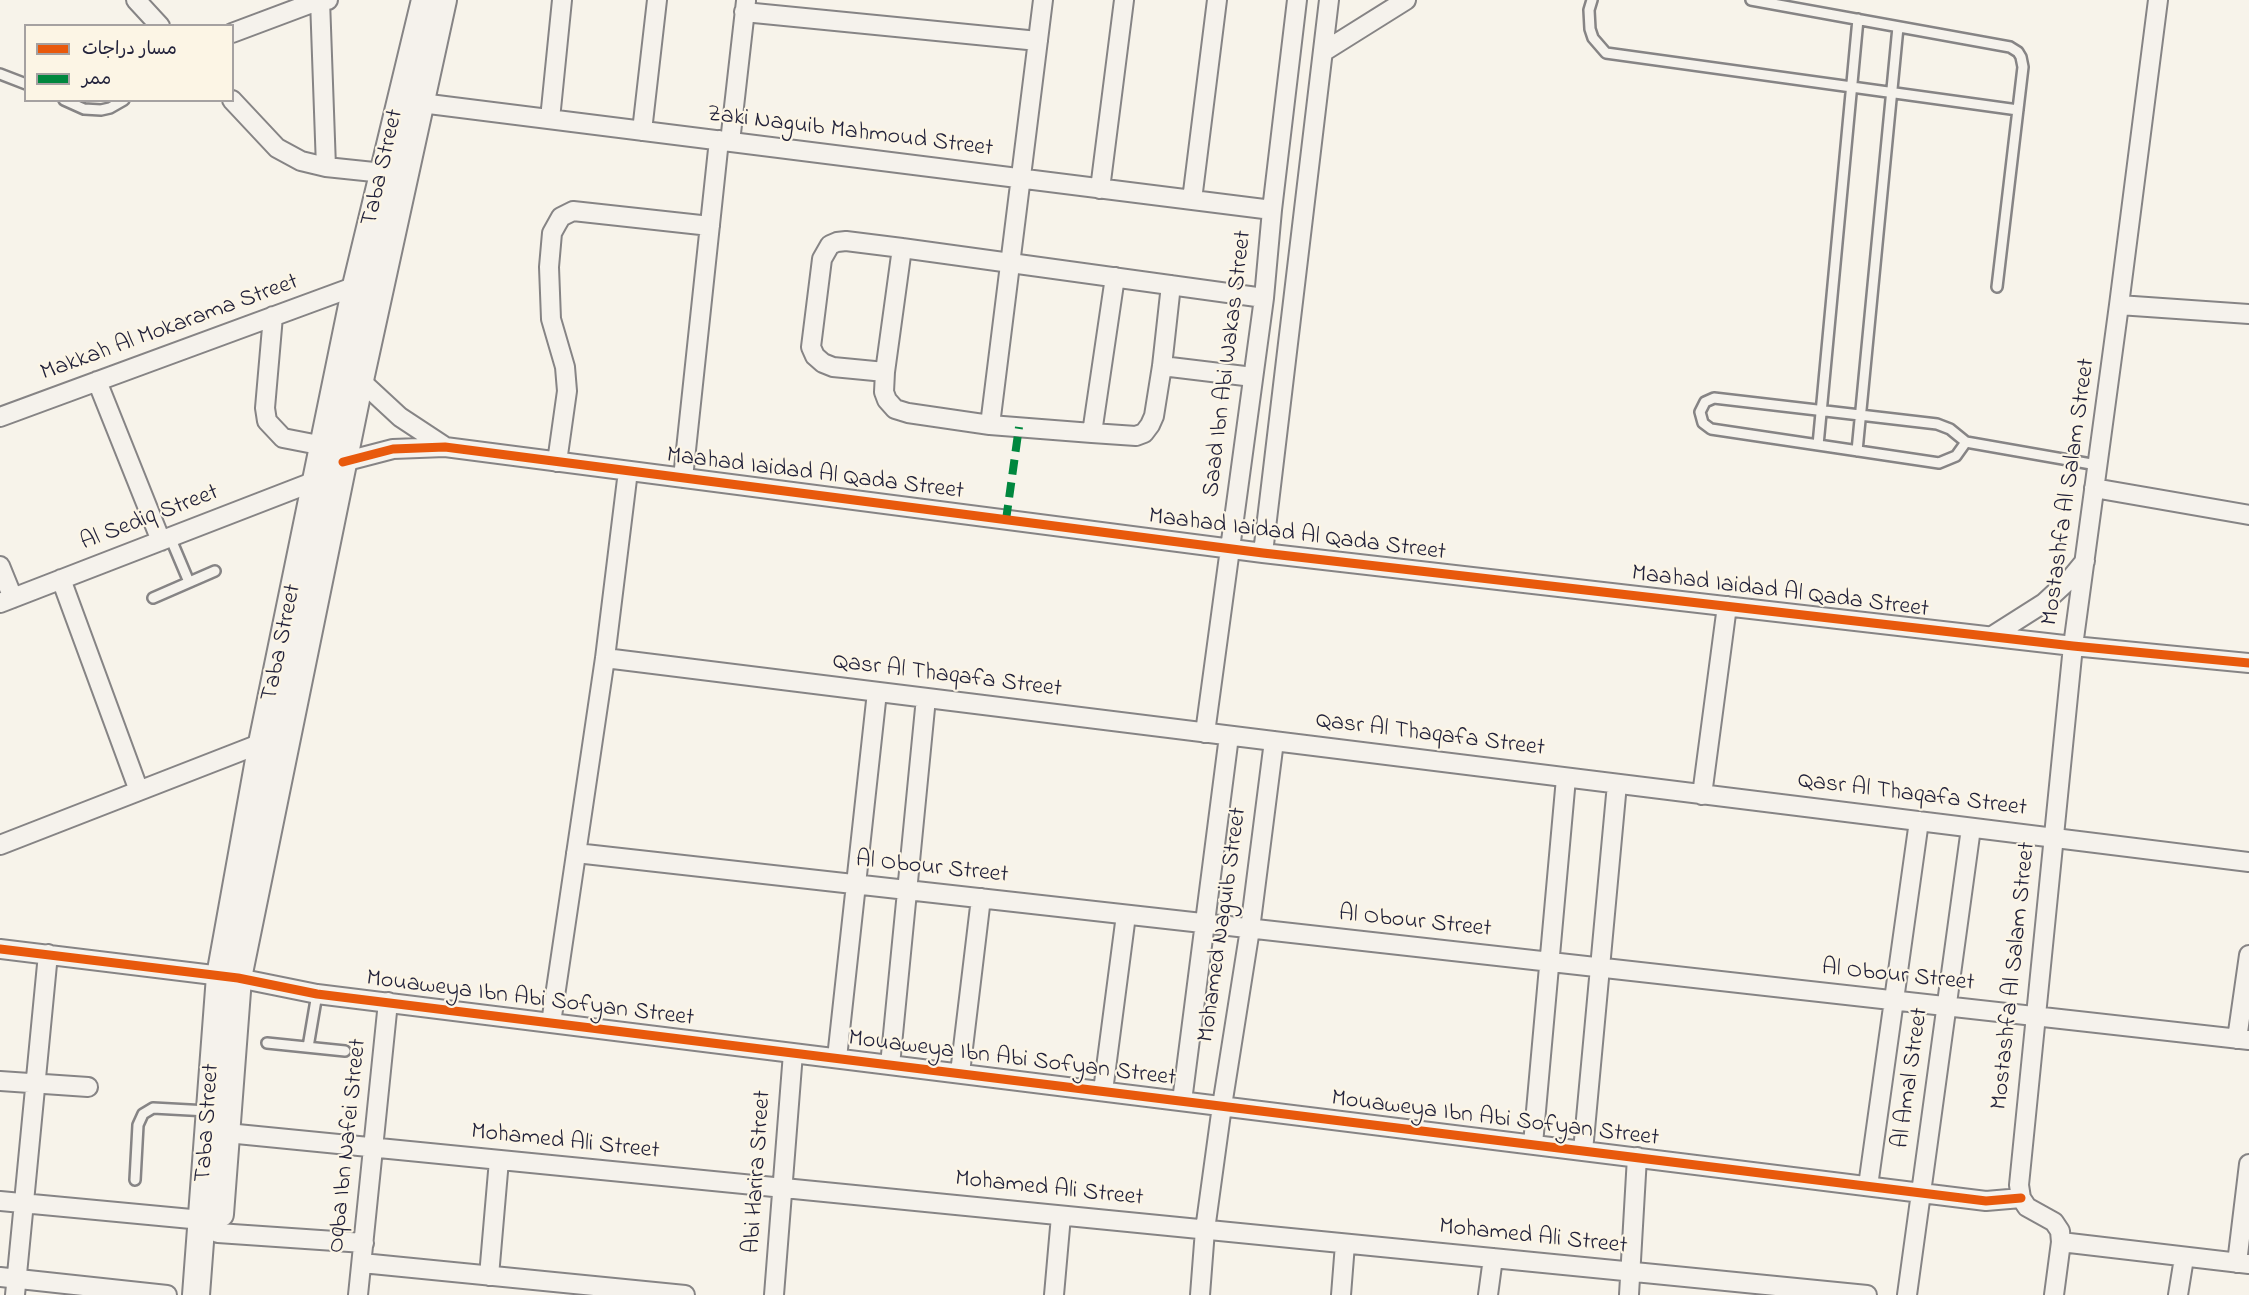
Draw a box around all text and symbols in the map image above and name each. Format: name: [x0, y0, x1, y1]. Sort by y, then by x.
legend: [24, 24, 234, 102]
text: مسار دراجات: [82, 37, 177, 63]
text: ممر: [82, 67, 111, 93]
street label: Zaki Naguib Mahmoud Street: [705, 101, 995, 165]
street label: Taba Street: [357, 107, 411, 229]
street label: Saad Ibn Abi Wakas Street: [1198, 229, 1260, 499]
street label: Makkah Al Mokarama Street: [37, 269, 303, 389]
street label: Mostashfa Al Salam Street: [2037, 357, 2103, 627]
street label: Maahad Iaidad Al Qada Street: [665, 442, 965, 508]
street label: Al Sediq Street: [77, 480, 223, 558]
street label: Maahad Iaidad Al Qada Street: [1147, 503, 1447, 569]
street label: Maahad Iaidad Al Qada Street: [1630, 560, 1930, 626]
street label: Taba Street: [257, 582, 309, 704]
street label: Qasr Al Thaqafa Street: [831, 649, 1063, 705]
street label: Qasr Al Thaqafa Street: [1314, 708, 1546, 764]
street label: Qasr Al Thaqafa Street: [1796, 768, 2028, 824]
street label: Mohamed Naguib Street: [1193, 806, 1255, 1044]
street label: Mostashfa Al Salam Street: [1987, 841, 2043, 1111]
street label: Al Obour Street: [854, 847, 1010, 891]
street label: Al Obour Street: [1337, 901, 1493, 945]
street label: Al Obour Street: [1820, 955, 1976, 999]
street label: Mouaweya Ibn Abi Sofyan Street: [364, 966, 696, 1034]
street label: Al Amal Street: [1888, 1006, 1936, 1150]
street label: Mouaweya Ibn Abi Sofyan Street: [846, 1026, 1178, 1094]
street label: Oqba Ibn Nafei Street: [323, 1037, 375, 1255]
street label: Taba Street: [190, 1063, 228, 1183]
street label: Mouaweya Ibn Abi Sofyan Street: [1329, 1086, 1661, 1154]
street label: Abi Harira Street: [739, 1090, 779, 1254]
street label: Mohamed Ali Street: [469, 1119, 661, 1167]
street label: Mohamed Ali Street: [953, 1166, 1145, 1214]
street label: Mohamed Ali Street: [1437, 1214, 1629, 1262]

